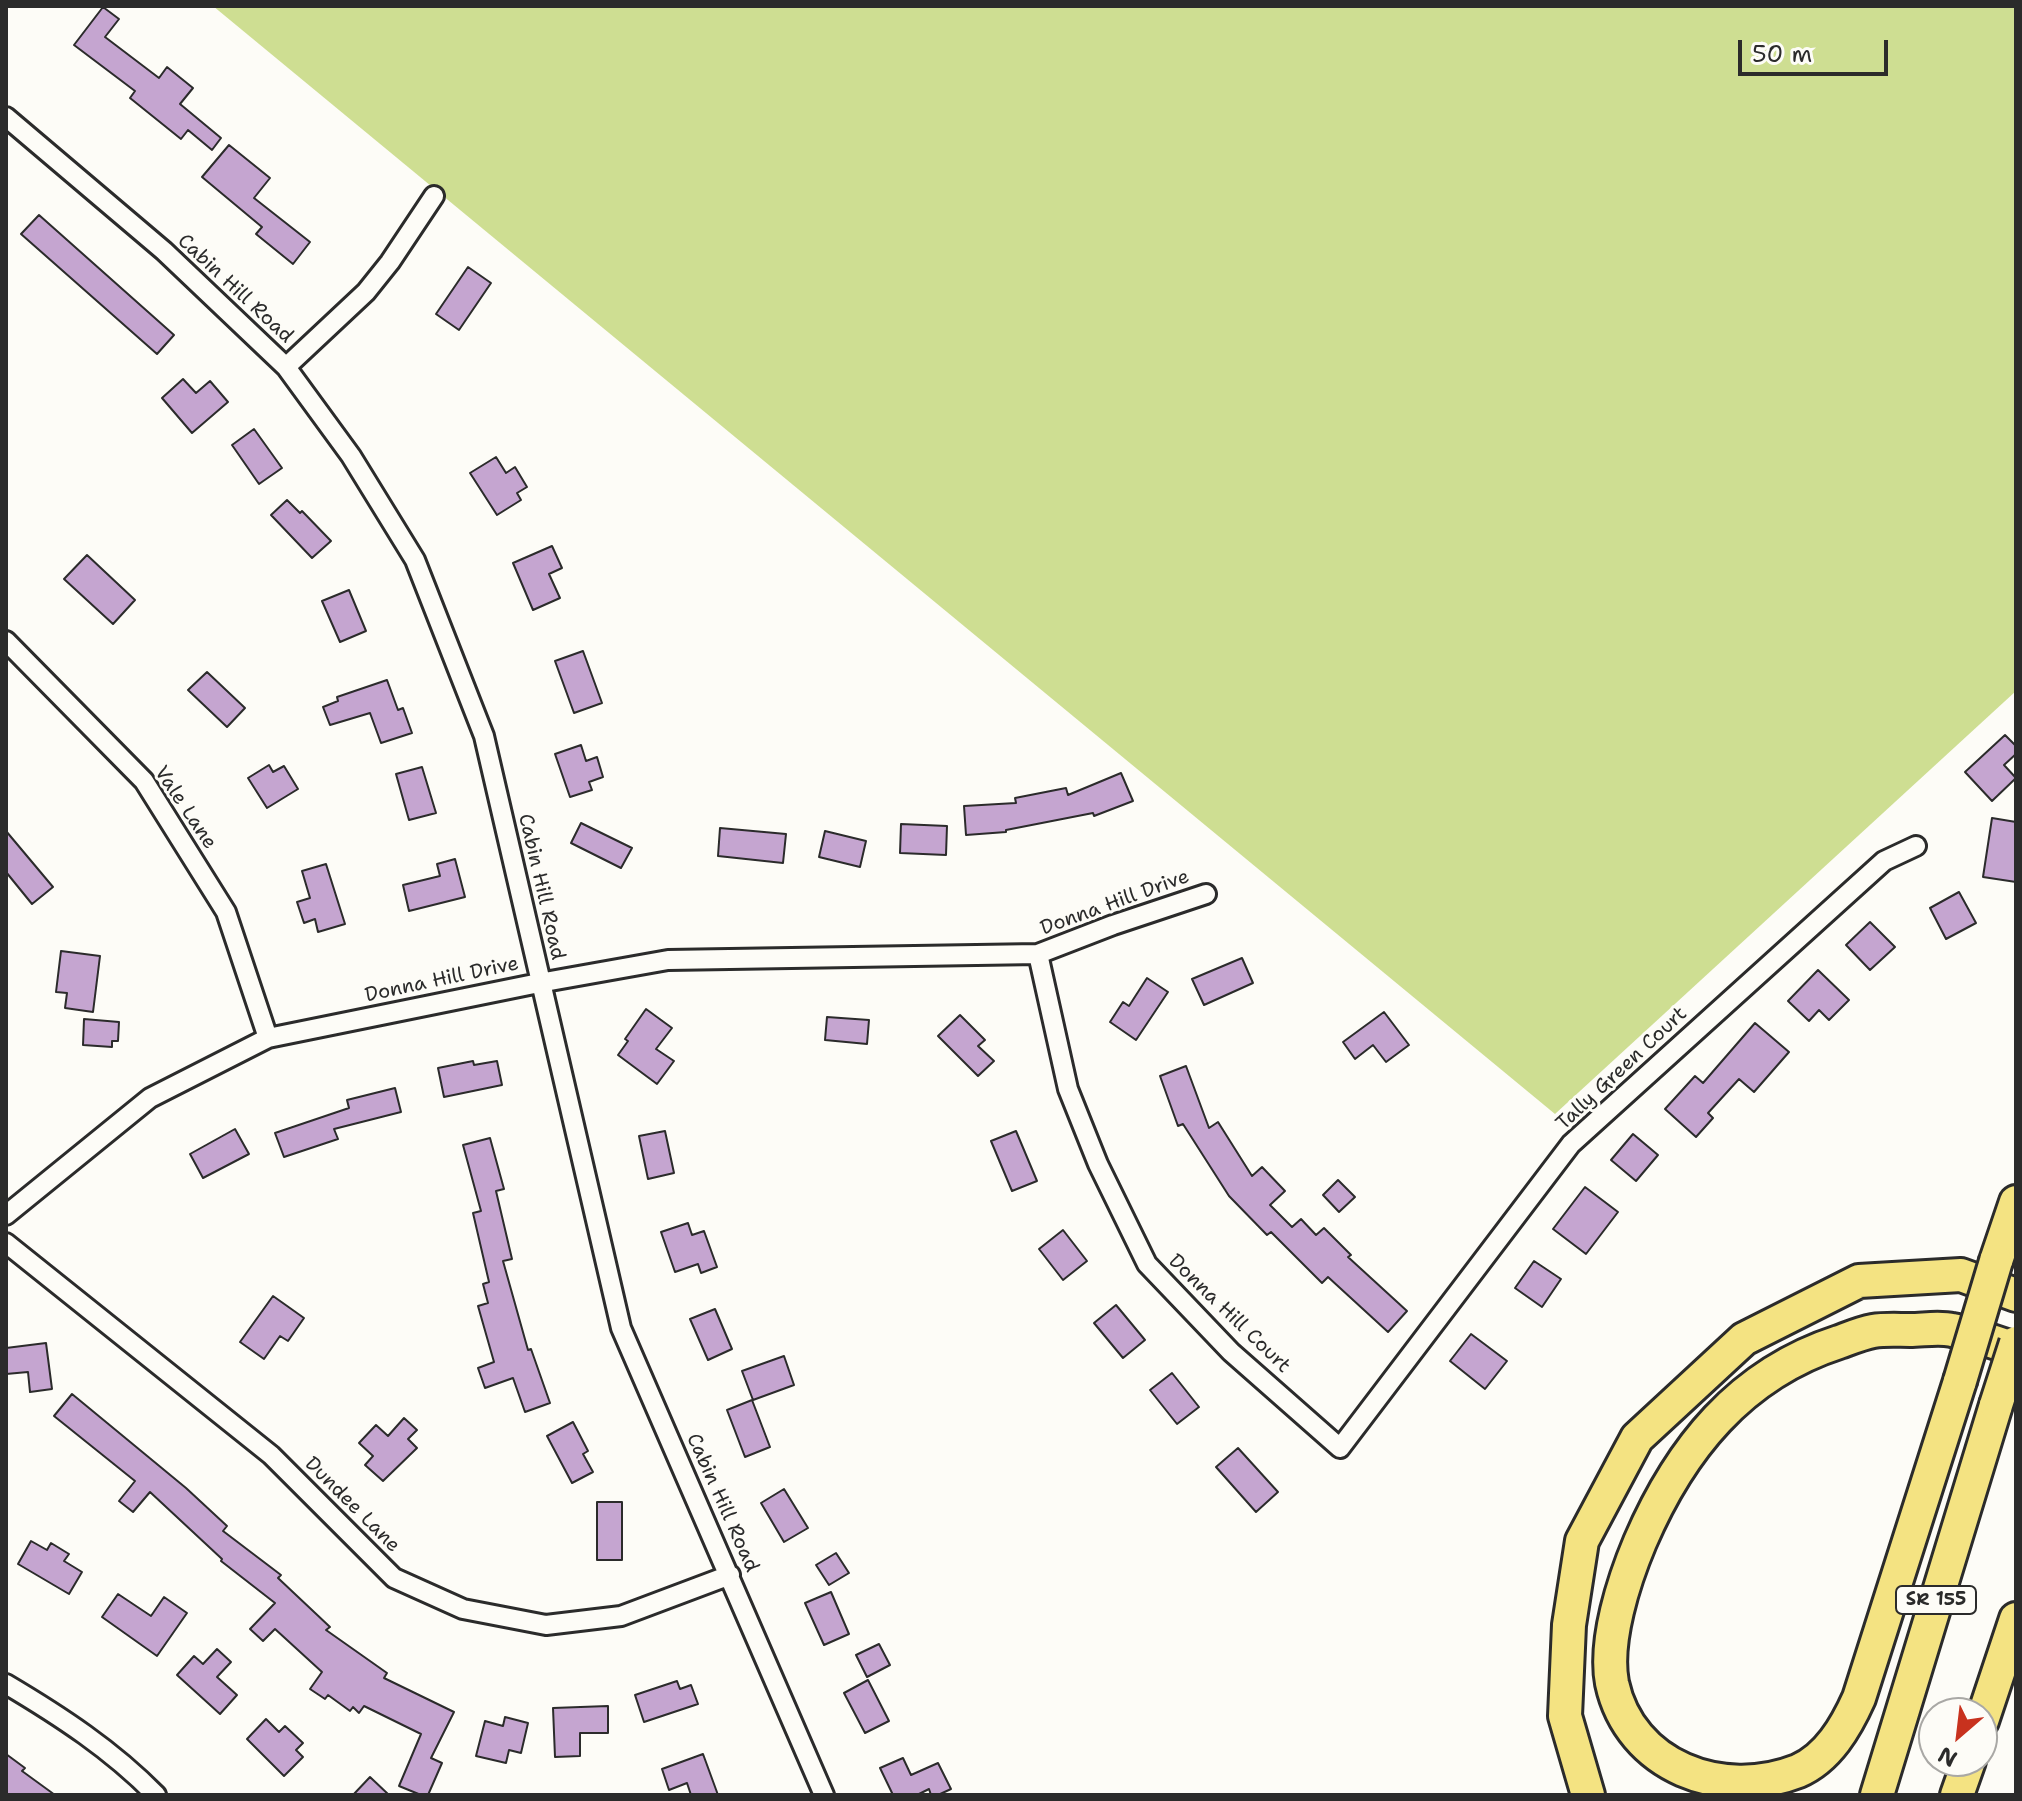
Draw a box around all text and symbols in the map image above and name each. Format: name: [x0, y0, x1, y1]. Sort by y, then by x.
scale bar: [1742, 24, 1892, 74]
text: 50 m: [1752, 38, 1812, 70]
street label: Cabin Hill Road: [172, 229, 298, 349]
street label: Vale Lane: [149, 762, 221, 854]
street label: Cabin Hill Road: [513, 812, 569, 962]
street label: Donna Hill Drive: [1037, 865, 1193, 941]
street label: Donna Hill Drive: [363, 952, 521, 1008]
street label: Tally Green Court: [1552, 1002, 1692, 1136]
street label: Donna Hill Court: [1163, 1250, 1295, 1378]
street label: Cabin Hill Road: [681, 1430, 763, 1576]
street label: Dundee Lane: [299, 1452, 405, 1558]
road number: SR 155: [1896, 1586, 1976, 1614]
north arrow: [1918, 1697, 1998, 1777]
text: N: [1933, 1740, 1962, 1774]

